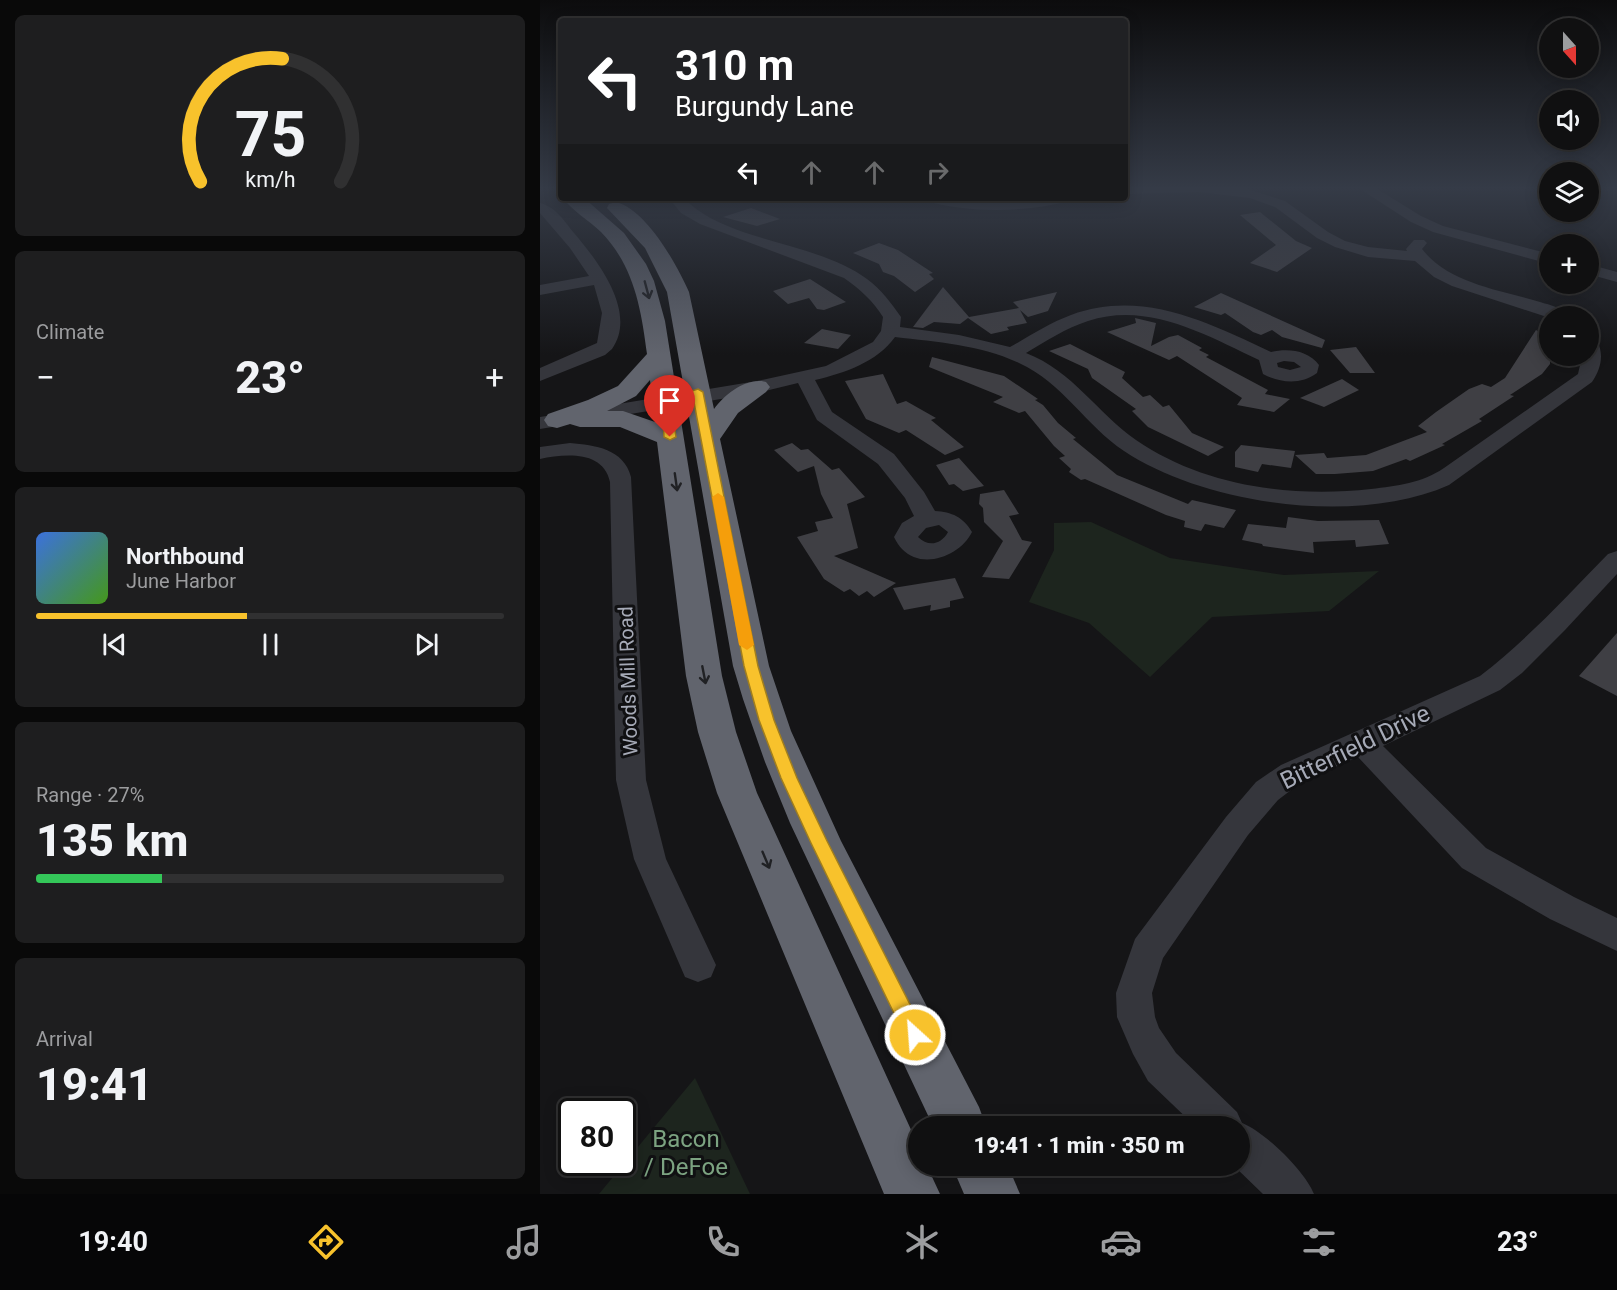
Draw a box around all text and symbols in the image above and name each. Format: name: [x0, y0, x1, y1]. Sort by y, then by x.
north arrow: [1539, 18, 1599, 78]
map controls: [1539, 18, 1599, 366]
text: 310 m: [675, 41, 794, 90]
icon: left: [576, 42, 654, 120]
button: sound: [1539, 90, 1599, 150]
text: Burgundy Lane: [675, 91, 854, 123]
text: 75: [234, 99, 306, 172]
icon: left: [732, 156, 765, 189]
icon: ahead: [795, 156, 828, 189]
icon: ahead: [858, 156, 891, 189]
icon: right: [921, 156, 954, 189]
button: layers: [1539, 162, 1599, 222]
text: km/h: [245, 168, 295, 193]
button: +: [1539, 234, 1599, 294]
one-way arrow: [642, 280, 653, 299]
button: −: [1539, 306, 1599, 366]
text: Climate: [36, 320, 104, 344]
text: 23°: [235, 351, 305, 404]
text: −: [36, 358, 55, 397]
text: +: [485, 358, 504, 397]
pin: [644, 375, 695, 437]
icon: arrive: [653, 384, 686, 417]
one-way arrow: [671, 472, 682, 492]
text: Northbound: [126, 544, 244, 569]
text: June Harbor: [126, 569, 236, 593]
street label: Woods Mill Road: [613, 606, 643, 756]
icon: previous: [98, 628, 131, 661]
icon: pause: [254, 628, 287, 661]
icon: next: [410, 628, 443, 661]
one-way arrow: [699, 665, 710, 684]
street label: Bitterfield Drive: [1276, 699, 1434, 795]
text: Range · 27%: [36, 783, 144, 807]
text: 135 km: [36, 814, 188, 867]
one-way arrow: [760, 850, 772, 868]
position arrow: [883, 1003, 947, 1067]
text: Arrival: [36, 1027, 93, 1051]
text: 19:41: [36, 1058, 153, 1111]
speed limit sign: 80: [558, 1098, 636, 1176]
park label: Bacon / DeFoe: [644, 1125, 728, 1181]
text: 19:41 · 1 min · 350 m: [974, 1133, 1184, 1158]
icon: directions: [305, 1221, 347, 1263]
icon: music: [503, 1221, 545, 1263]
icon: phone: [702, 1221, 744, 1263]
icon: climate: [901, 1221, 943, 1263]
icon: car: [1100, 1221, 1142, 1263]
icon: filters: [1298, 1221, 1340, 1263]
text: 19:40: [78, 1226, 148, 1258]
text: 23°: [1497, 1226, 1539, 1258]

